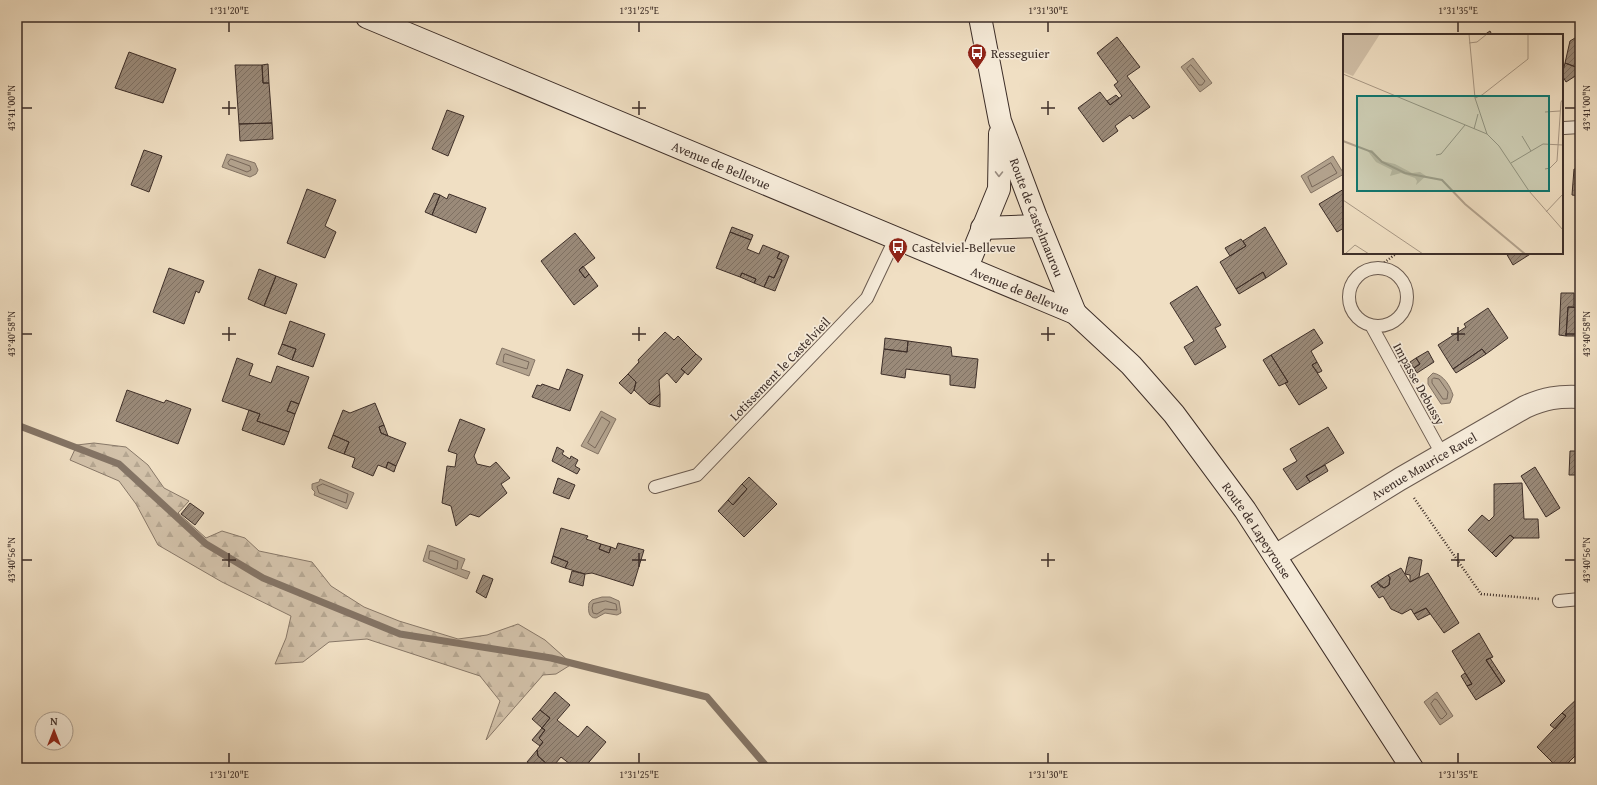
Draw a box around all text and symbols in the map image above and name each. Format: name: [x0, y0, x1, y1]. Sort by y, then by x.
text: 1°31'20"E: [209, 3, 249, 18]
text: 1°31'25"E: [619, 3, 659, 18]
text: 1°31'30"E: [1028, 3, 1068, 18]
text: 1°31'35"E: [1438, 3, 1478, 18]
inset map: [1343, 34, 1563, 254]
bus stop icon: Resseguier: [966, 42, 988, 70]
place label: Resseguier: [991, 44, 1050, 63]
text: 43°41'00"N: [4, 85, 19, 131]
text: 43°41'00"N: [1579, 85, 1594, 131]
street label: Avenue de Bellevue: [669, 136, 774, 194]
street label: Route de Castelmaurou: [1005, 155, 1069, 280]
one-way arrow: [995, 171, 1003, 177]
bus stop icon: Castelviel-Bellevue: [887, 236, 909, 264]
place label: Castelviel-Bellevue: [912, 238, 1016, 257]
street label: Avenue de Bellevue: [968, 261, 1072, 319]
text: 43°40'58"N: [4, 311, 19, 357]
text: 43°40'58"N: [1579, 311, 1594, 357]
street label: Lotissement le Castelvieil: [725, 313, 835, 425]
street label: Impasse Debussy: [1388, 339, 1450, 429]
street label: Avenue Maurice Ravel: [1367, 427, 1481, 504]
street label: Route de Lapeyrouse: [1218, 478, 1296, 582]
text: 43°40'56"N: [4, 537, 19, 583]
text: 43°40'56"N: [1579, 537, 1594, 583]
north arrow: [34, 711, 74, 751]
text: N: [50, 713, 58, 729]
text: 1°31'20"E: [209, 767, 249, 782]
text: 1°31'25"E: [619, 767, 659, 782]
text: 1°31'30"E: [1028, 767, 1068, 782]
text: 1°31'35"E: [1438, 767, 1478, 782]

